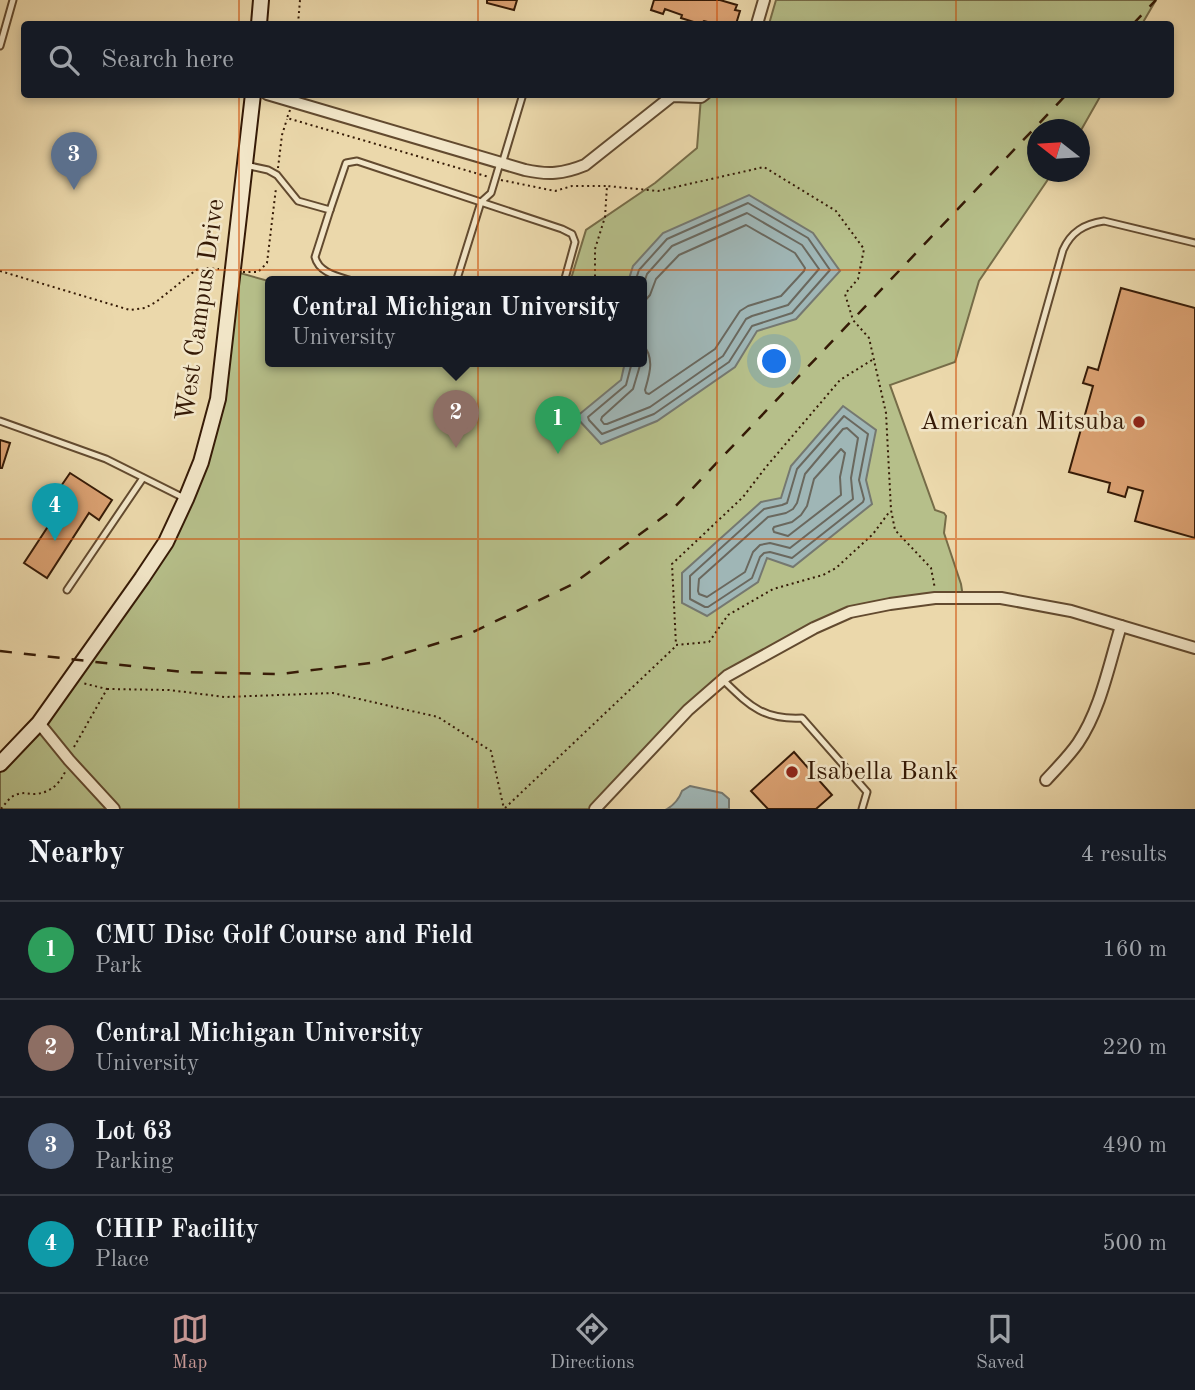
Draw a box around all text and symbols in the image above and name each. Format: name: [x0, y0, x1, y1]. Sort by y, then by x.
search box: [21, 21, 1174, 98]
icon: search: [45, 41, 83, 79]
text: Search here: [101, 47, 234, 73]
north arrow: [1027, 119, 1090, 182]
pin: 3: [51, 132, 97, 190]
street label: West Campus Drive: [173, 197, 229, 423]
popup: [265, 276, 647, 367]
text: Central Michigan University: [292, 295, 620, 321]
text: University: [292, 326, 396, 349]
your location: [757, 344, 791, 378]
pin: 2: [433, 390, 479, 448]
pin: 1: [535, 396, 581, 454]
place label: American Mitsuba: [920, 409, 1125, 435]
marker: American Mitsuba: [1131, 414, 1147, 430]
pin: 4: [32, 483, 78, 541]
place label: Isabella Bank: [806, 759, 958, 785]
marker: Isabella Bank: [784, 764, 800, 780]
text: Nearby: [28, 839, 125, 869]
text: 4 results: [1081, 843, 1167, 866]
text: CMU Disc Golf Course and Field: [95, 923, 473, 949]
text: 1: [44, 938, 58, 961]
text: 160 m: [1102, 938, 1167, 961]
text: Park: [95, 954, 142, 977]
text: Central Michigan University: [95, 1021, 423, 1047]
text: 2: [44, 1036, 58, 1059]
text: 220 m: [1102, 1036, 1167, 1059]
text: University: [95, 1052, 199, 1075]
text: Lot 63: [95, 1119, 172, 1145]
text: 3: [44, 1134, 58, 1157]
text: 490 m: [1102, 1134, 1167, 1157]
text: Parking: [95, 1150, 173, 1173]
text: CHIP Facility: [95, 1217, 259, 1243]
text: 4: [44, 1232, 58, 1255]
text: 500 m: [1102, 1232, 1167, 1255]
text: Place: [95, 1248, 149, 1271]
tab: Map: [171, 1310, 209, 1375]
tab: Directions: [550, 1310, 635, 1375]
tab: Saved: [976, 1310, 1024, 1375]

